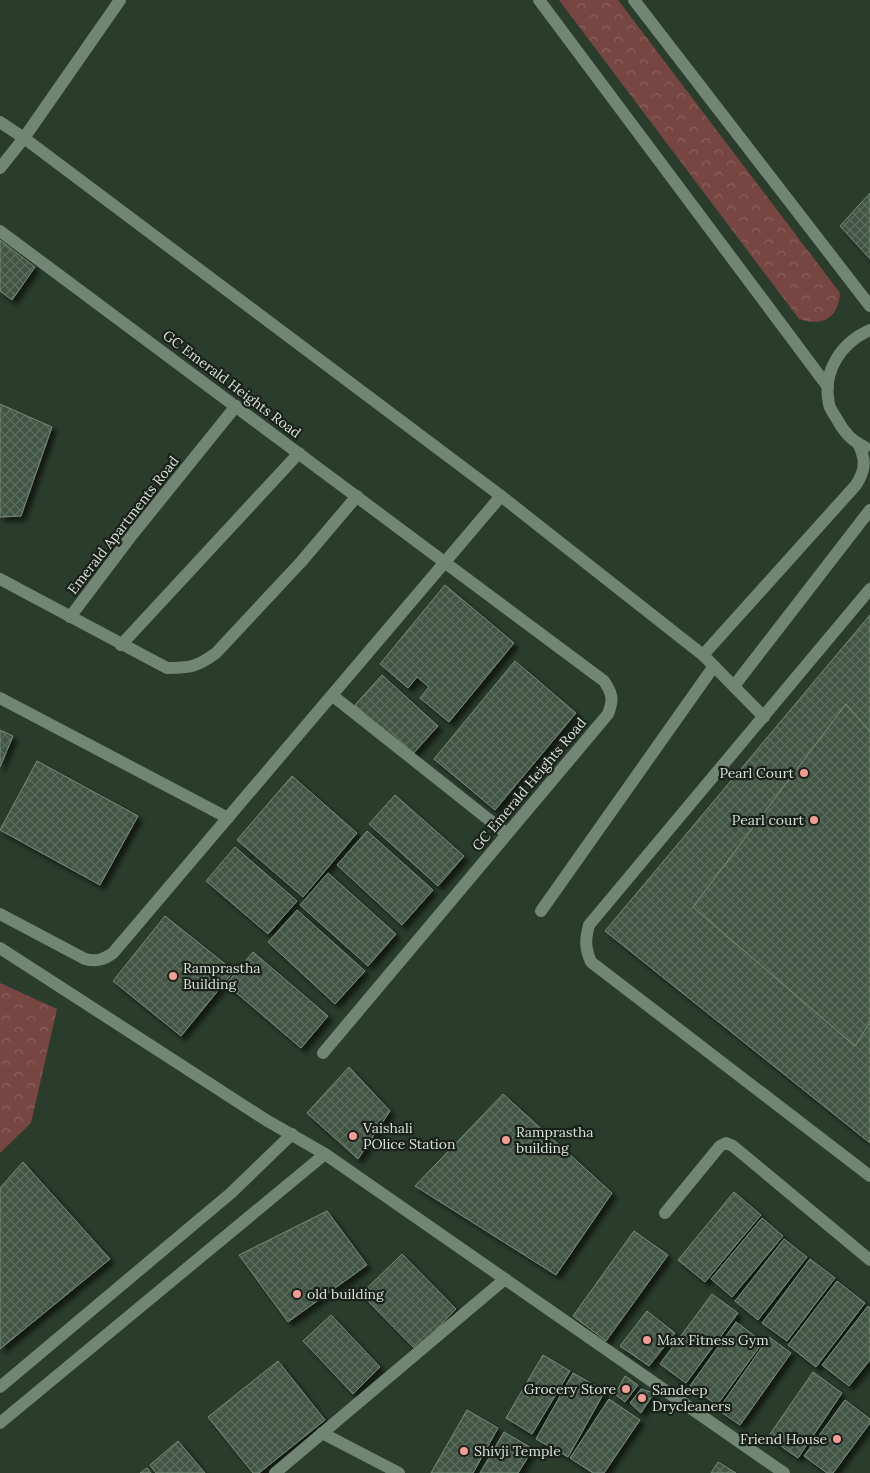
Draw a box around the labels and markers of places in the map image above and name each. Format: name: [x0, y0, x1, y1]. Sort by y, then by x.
place label: Pearl Court: [719, 764, 795, 782]
marker: Pearl Court: [798, 767, 810, 779]
place label: Pearl court: [732, 811, 805, 829]
marker: Pearl court: [808, 814, 820, 826]
place label: Ramprastha Building: [183, 959, 261, 993]
marker: Ramprastha Building: [167, 970, 179, 982]
place label: Vaishali POlice Station: [362, 1119, 456, 1153]
place label: Ramprastha building: [516, 1123, 594, 1157]
marker: Vaishali POlice Station: [347, 1130, 359, 1142]
marker: Ramprastha building: [500, 1134, 512, 1146]
place label: old building: [307, 1285, 384, 1303]
marker: old building: [291, 1288, 303, 1300]
place label: Max Fitness Gym: [657, 1331, 769, 1349]
marker: Max Fitness Gym: [641, 1334, 653, 1346]
place label: Grocery Store: [524, 1380, 616, 1398]
place label: Sandeep Drycleaners: [652, 1381, 731, 1415]
marker: Grocery Store: [620, 1383, 632, 1395]
marker: Sandeep Drycleaners: [636, 1392, 648, 1404]
place label: Friend House: [740, 1430, 827, 1448]
marker: Friend House: [831, 1433, 843, 1445]
place label: Shivji Temple: [474, 1442, 561, 1460]
marker: Shivji Temple: [458, 1445, 470, 1457]

